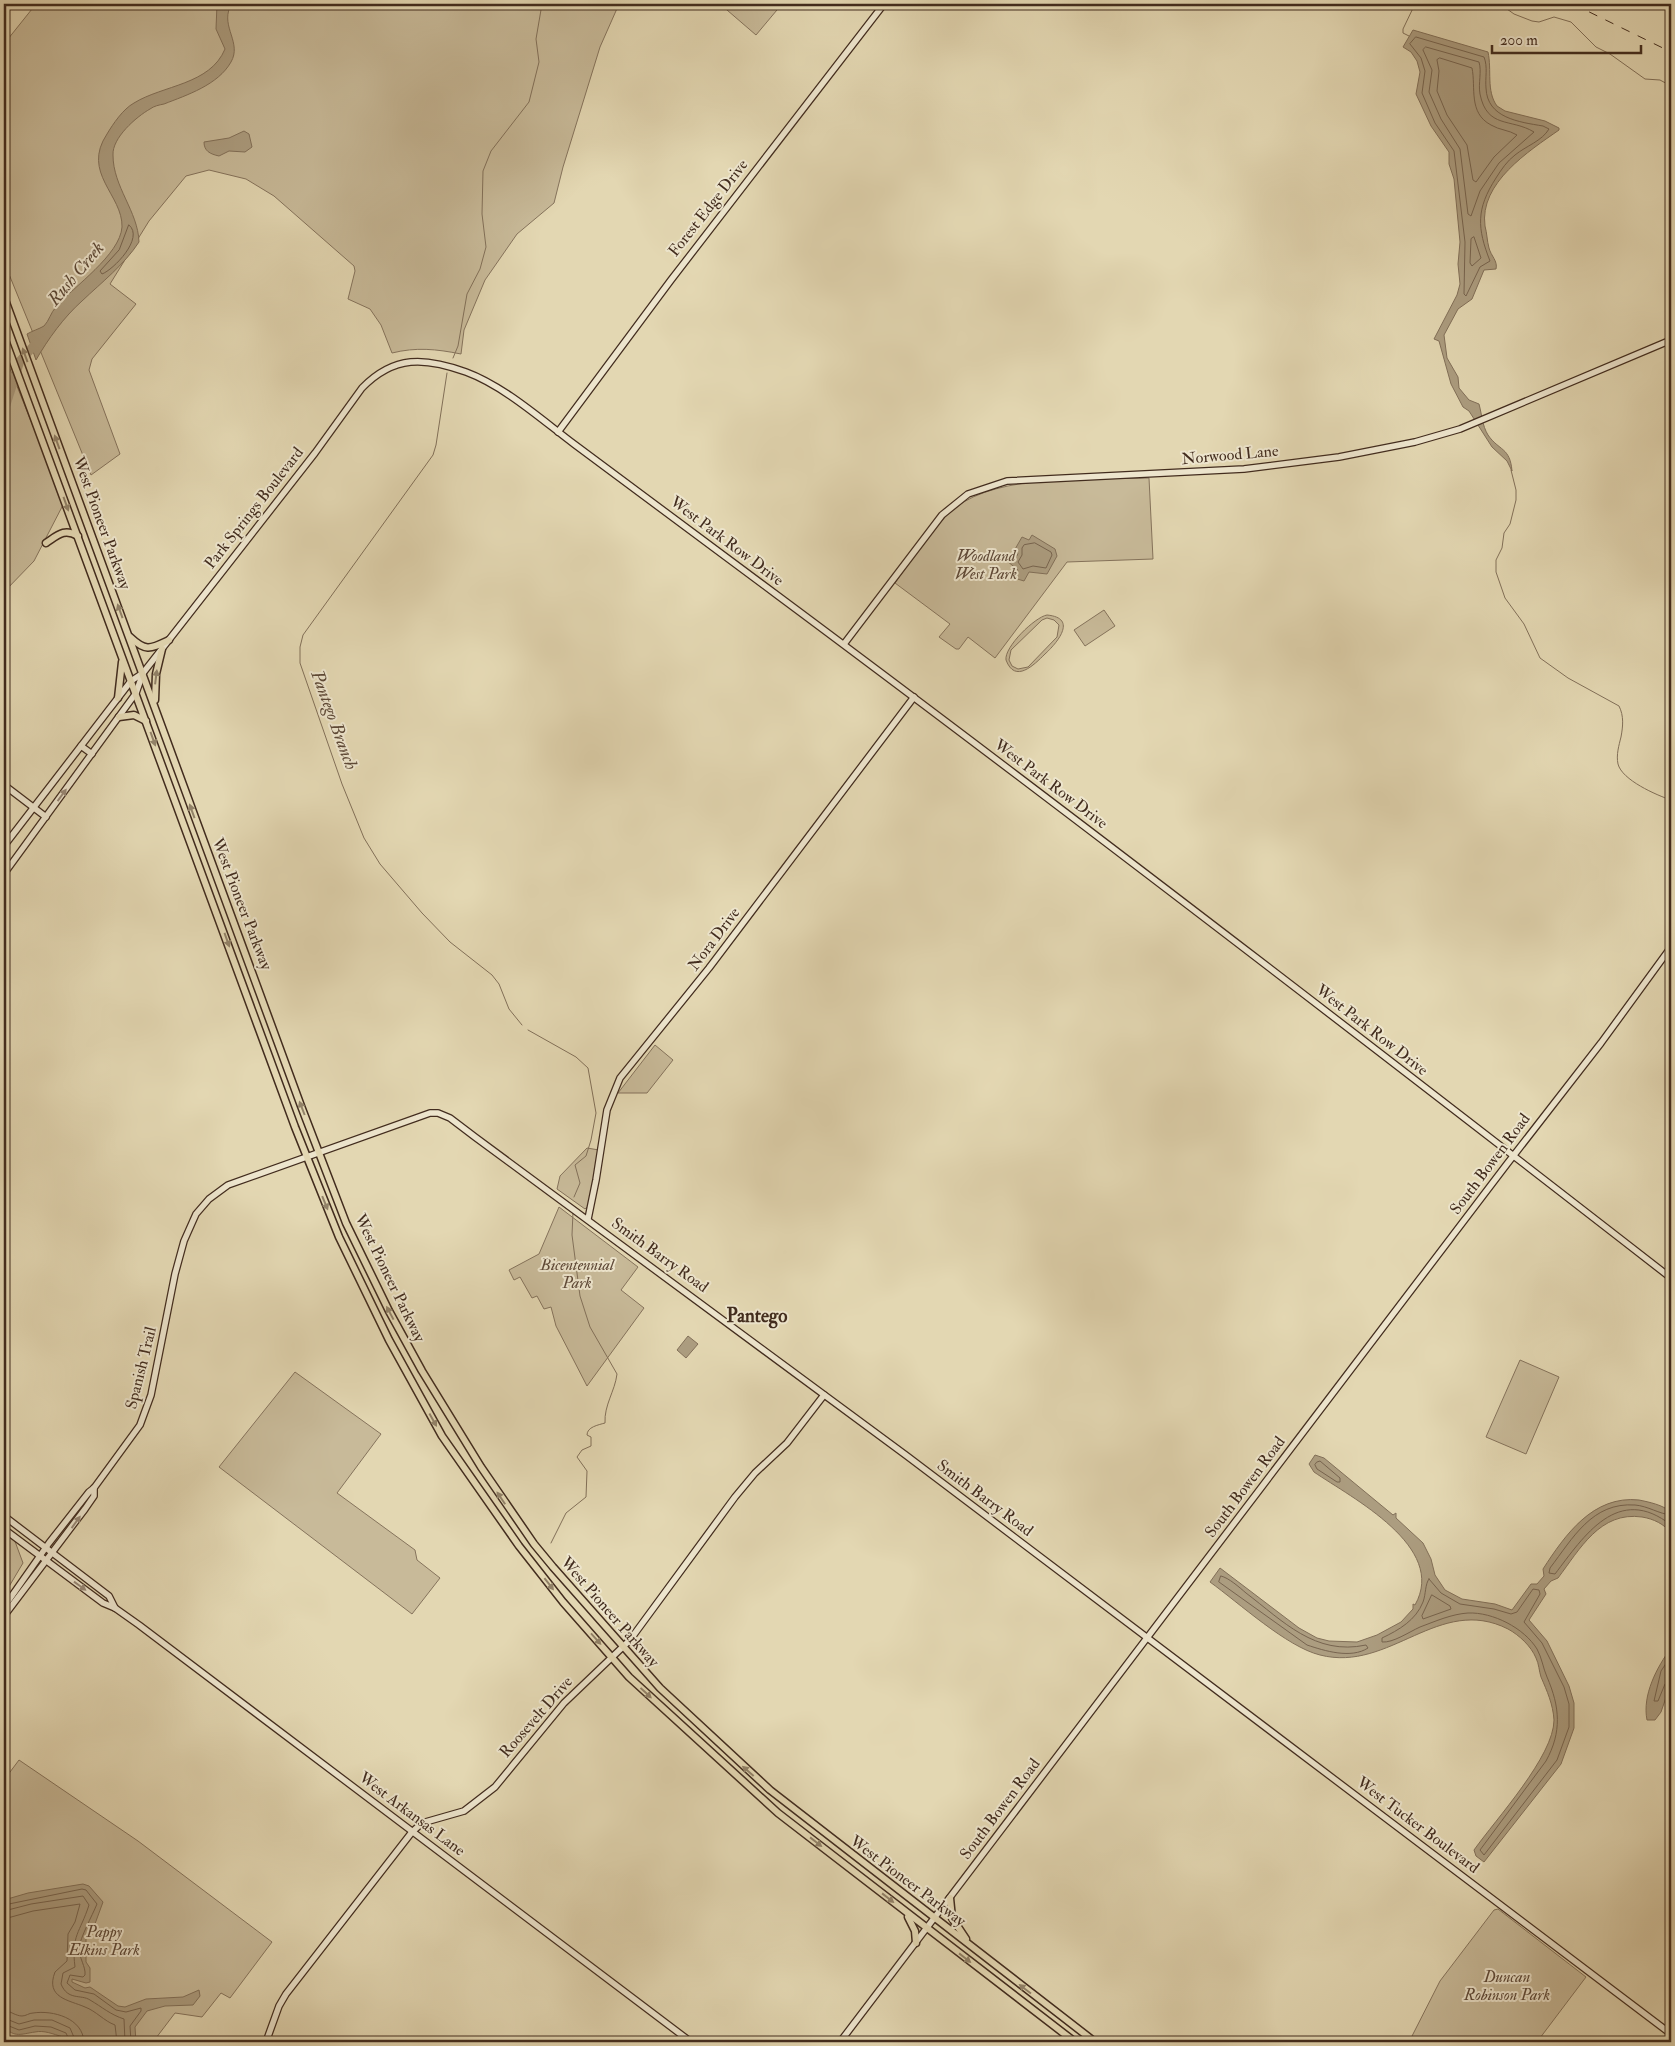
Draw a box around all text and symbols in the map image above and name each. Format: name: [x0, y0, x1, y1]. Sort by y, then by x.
scale bar: [1492, 22, 1641, 54]
text: 200 m: [1500, 31, 1538, 50]
street label: Forest Edge Drive: [664, 155, 752, 261]
water label: Rush Creek: [42, 237, 109, 311]
one-way arrow: [21, 347, 29, 362]
one-way arrow: [53, 435, 60, 450]
street label: Norwood Lane: [1181, 441, 1280, 469]
street label: Park Springs Boulevard: [200, 443, 309, 573]
street label: West Pioneer Parkway: [68, 453, 136, 593]
street label: West Park Row Drive: [666, 491, 788, 590]
one-way arrow: [63, 496, 70, 511]
park label: Woodland West Park: [955, 546, 1018, 584]
one-way arrow: [116, 603, 124, 618]
water label: Pantego Branch: [305, 666, 363, 773]
one-way arrow: [152, 669, 160, 685]
one-way arrow: [150, 731, 157, 746]
street label: West Park Row Drive: [990, 734, 1112, 833]
one-way arrow: [57, 789, 68, 802]
one-way arrow: [188, 803, 196, 818]
street label: West Pioneer Parkway: [207, 834, 277, 974]
street label: Nora Drive: [684, 903, 744, 975]
one-way arrow: [224, 933, 231, 948]
street label: West Park Row Drive: [1311, 979, 1432, 1080]
one-way arrow: [298, 1100, 306, 1115]
street label: South Bowen Road: [1445, 1109, 1535, 1218]
one-way arrow: [321, 1196, 329, 1211]
street label: West Pioneer Parkway: [350, 1210, 430, 1346]
street label: Smith Barry Road: [608, 1213, 713, 1297]
park label: Bicentennial Park: [539, 1255, 615, 1293]
district label: Pantego: [727, 1304, 787, 1329]
one-way arrow: [386, 1306, 394, 1320]
street label: Spanish Trail: [121, 1325, 162, 1412]
one-way arrow: [429, 1413, 437, 1427]
street label: South Bowen Road: [1200, 1432, 1290, 1541]
street label: Smith Barry Road: [933, 1455, 1037, 1541]
one-way arrow: [496, 1491, 506, 1504]
one-way arrow: [71, 1515, 81, 1529]
street label: West Pioneer Parkway: [556, 1552, 664, 1672]
one-way arrow: [544, 1577, 555, 1590]
one-way arrow: [73, 1581, 87, 1591]
one-way arrow: [590, 1633, 602, 1645]
street label: Roosevelt Drive: [495, 1672, 577, 1762]
one-way arrow: [639, 1687, 652, 1698]
street label: South Bowen Road: [955, 1754, 1045, 1863]
one-way arrow: [743, 1765, 755, 1777]
street label: West Arkansas Lane: [354, 1767, 469, 1861]
street label: West Tucker Boulevard: [1352, 1772, 1483, 1878]
street label: West Pioneer Parkway: [845, 1830, 971, 1932]
one-way arrow: [810, 1837, 823, 1848]
one-way arrow: [881, 1893, 894, 1904]
park label: Pappy Elkins Park: [67, 1922, 140, 1960]
one-way arrow: [958, 1953, 971, 1964]
park label: Duncan Robinson Park: [1463, 1967, 1550, 2005]
one-way arrow: [1019, 1983, 1032, 1994]

